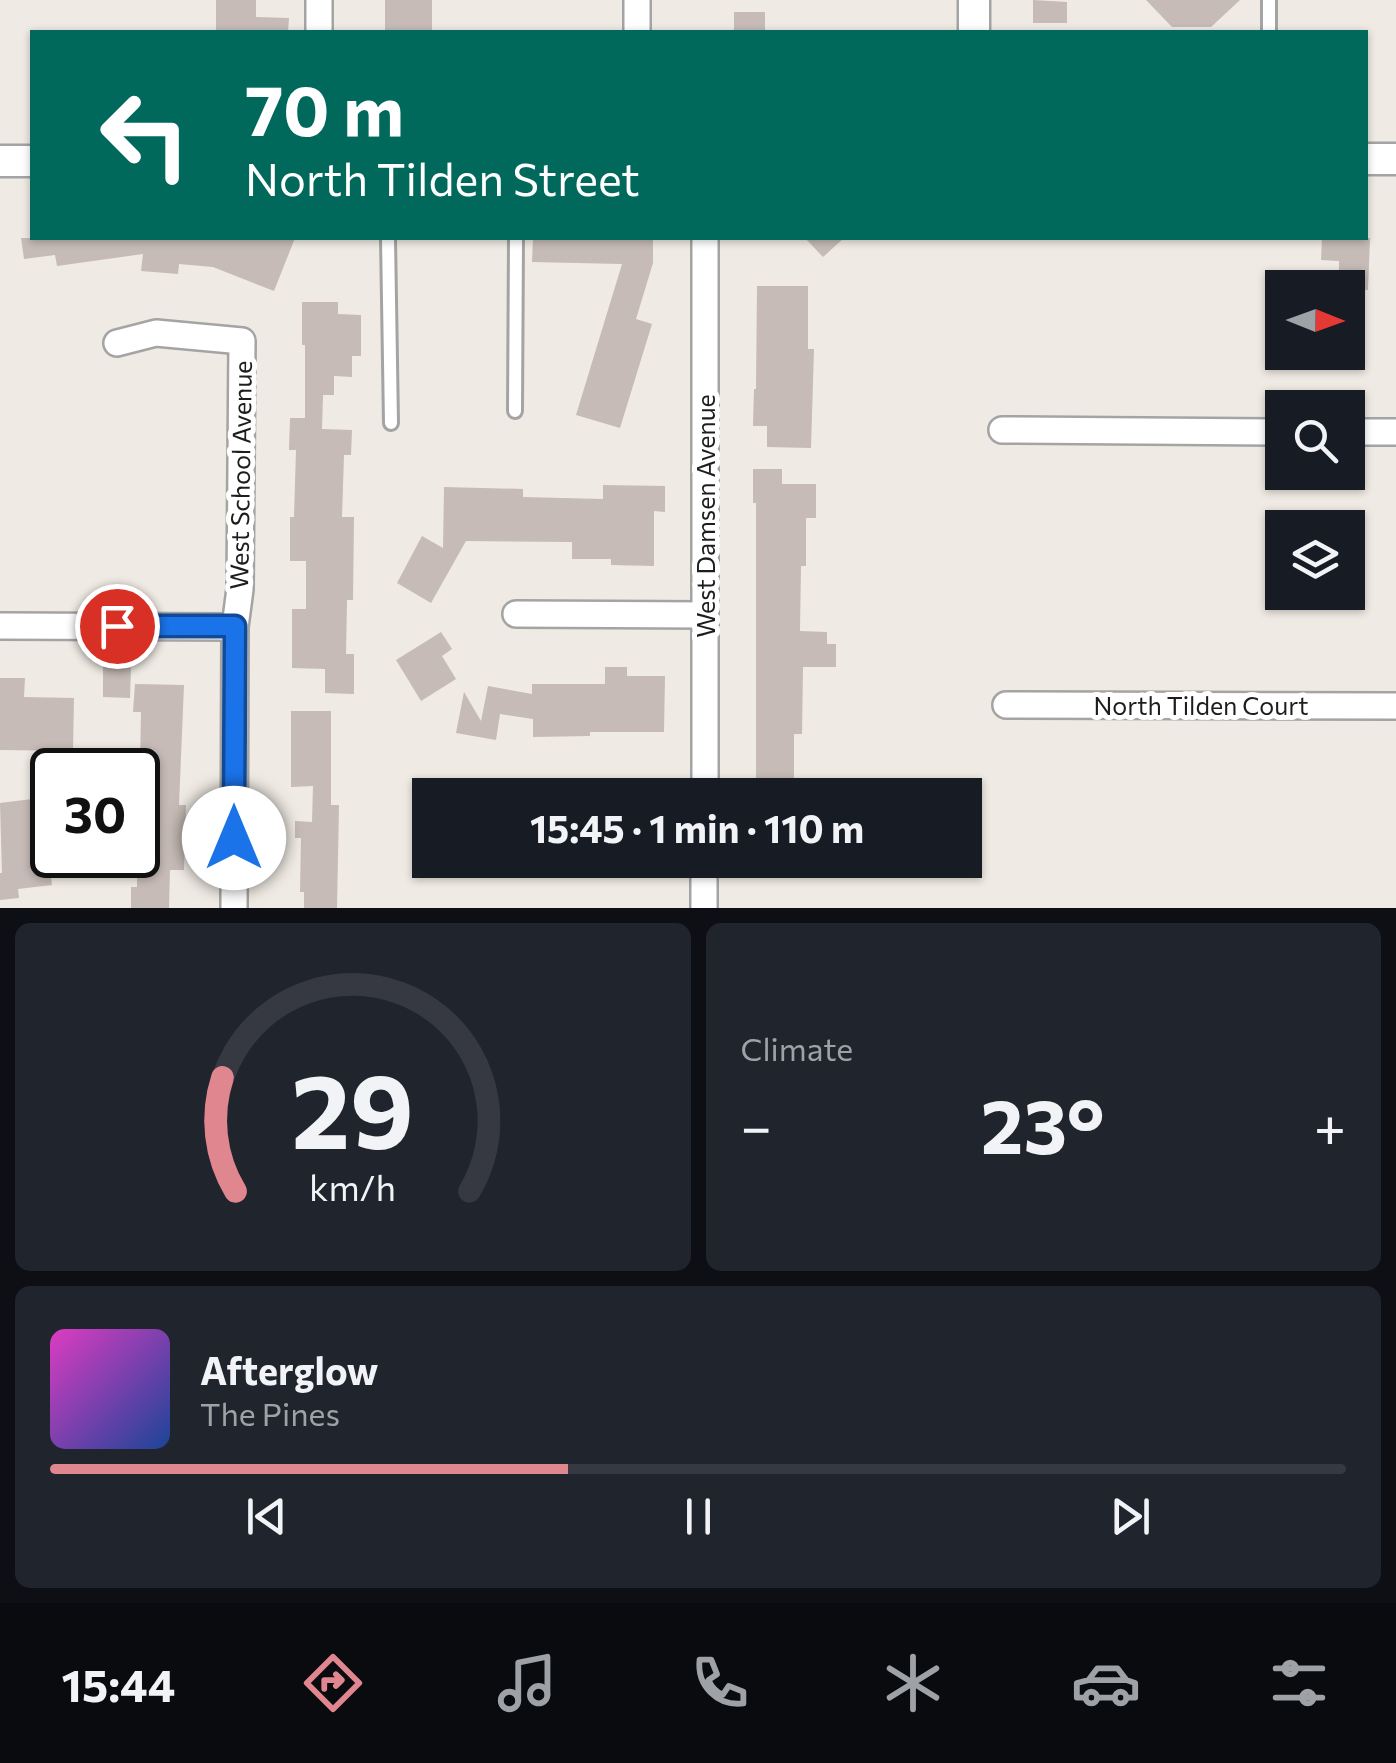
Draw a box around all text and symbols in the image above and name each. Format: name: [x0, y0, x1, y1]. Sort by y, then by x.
text: 70 m: [245, 65, 404, 150]
icon: left: [80, 70, 210, 200]
text: North Tilden Street: [245, 150, 640, 205]
north arrow: [1265, 270, 1365, 370]
map controls: [1265, 270, 1365, 610]
street label: West School Avenue: [223, 360, 257, 590]
button: search: [1265, 390, 1365, 490]
street label: West Damsen Avenue: [690, 394, 720, 638]
button: layers: [1265, 510, 1365, 610]
pin: [75, 584, 160, 669]
icon: arrive: [90, 599, 145, 654]
street label: North Tilden Court: [1094, 690, 1308, 720]
speed limit sign: 30: [30, 748, 160, 878]
position arrow: [182, 786, 286, 890]
text: 15:45 · 1 min · 110 m: [530, 804, 864, 851]
text: Climate: [741, 1028, 853, 1068]
text: 29: [291, 1043, 414, 1170]
text: 23°: [981, 1078, 1105, 1169]
text: −: [741, 1091, 772, 1158]
text: +: [1314, 1091, 1346, 1158]
text: km/h: [309, 1165, 396, 1208]
text: Afterglow: [200, 1346, 378, 1393]
text: The Pines: [200, 1393, 340, 1433]
icon: previous: [239, 1489, 294, 1544]
icon: pause: [671, 1489, 726, 1544]
icon: next: [1103, 1489, 1158, 1544]
icon: directions: [298, 1648, 368, 1718]
icon: music: [492, 1648, 562, 1718]
icon: phone: [685, 1648, 755, 1718]
icon: climate: [878, 1648, 948, 1718]
icon: car: [1071, 1648, 1141, 1718]
icon: filters: [1264, 1648, 1334, 1718]
text: 15:44: [62, 1656, 175, 1711]

